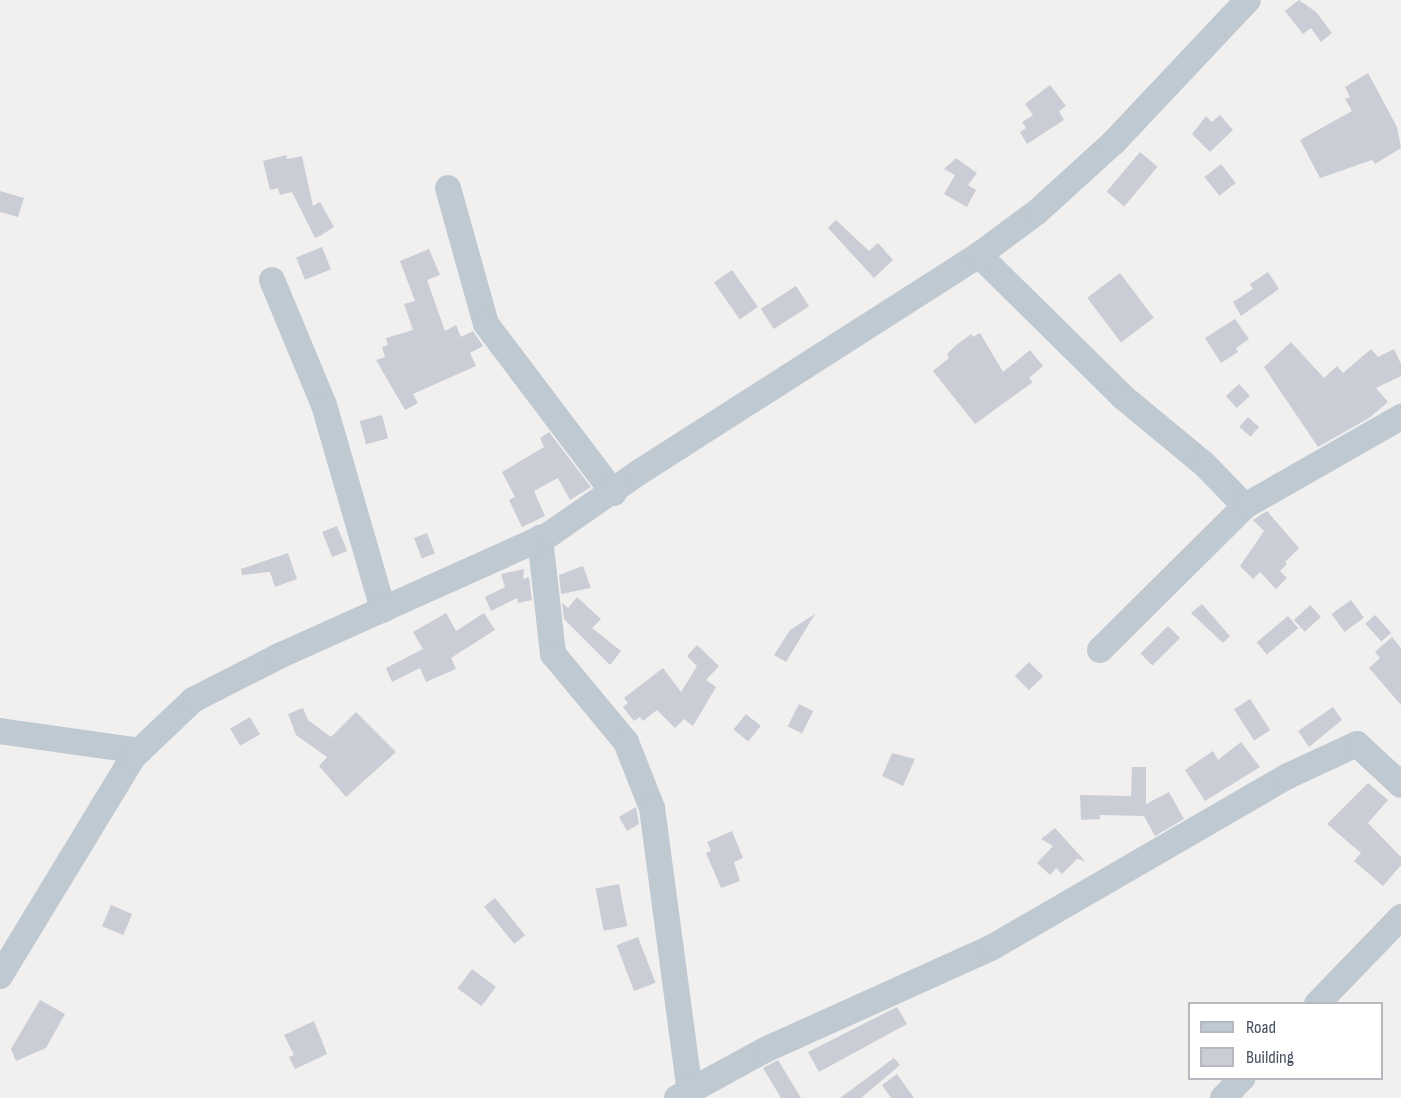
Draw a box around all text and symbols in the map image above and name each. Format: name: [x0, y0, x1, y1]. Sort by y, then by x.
legend: [1188, 1002, 1383, 1080]
text: Road: [1246, 1017, 1276, 1038]
text: Building: [1246, 1047, 1294, 1068]

